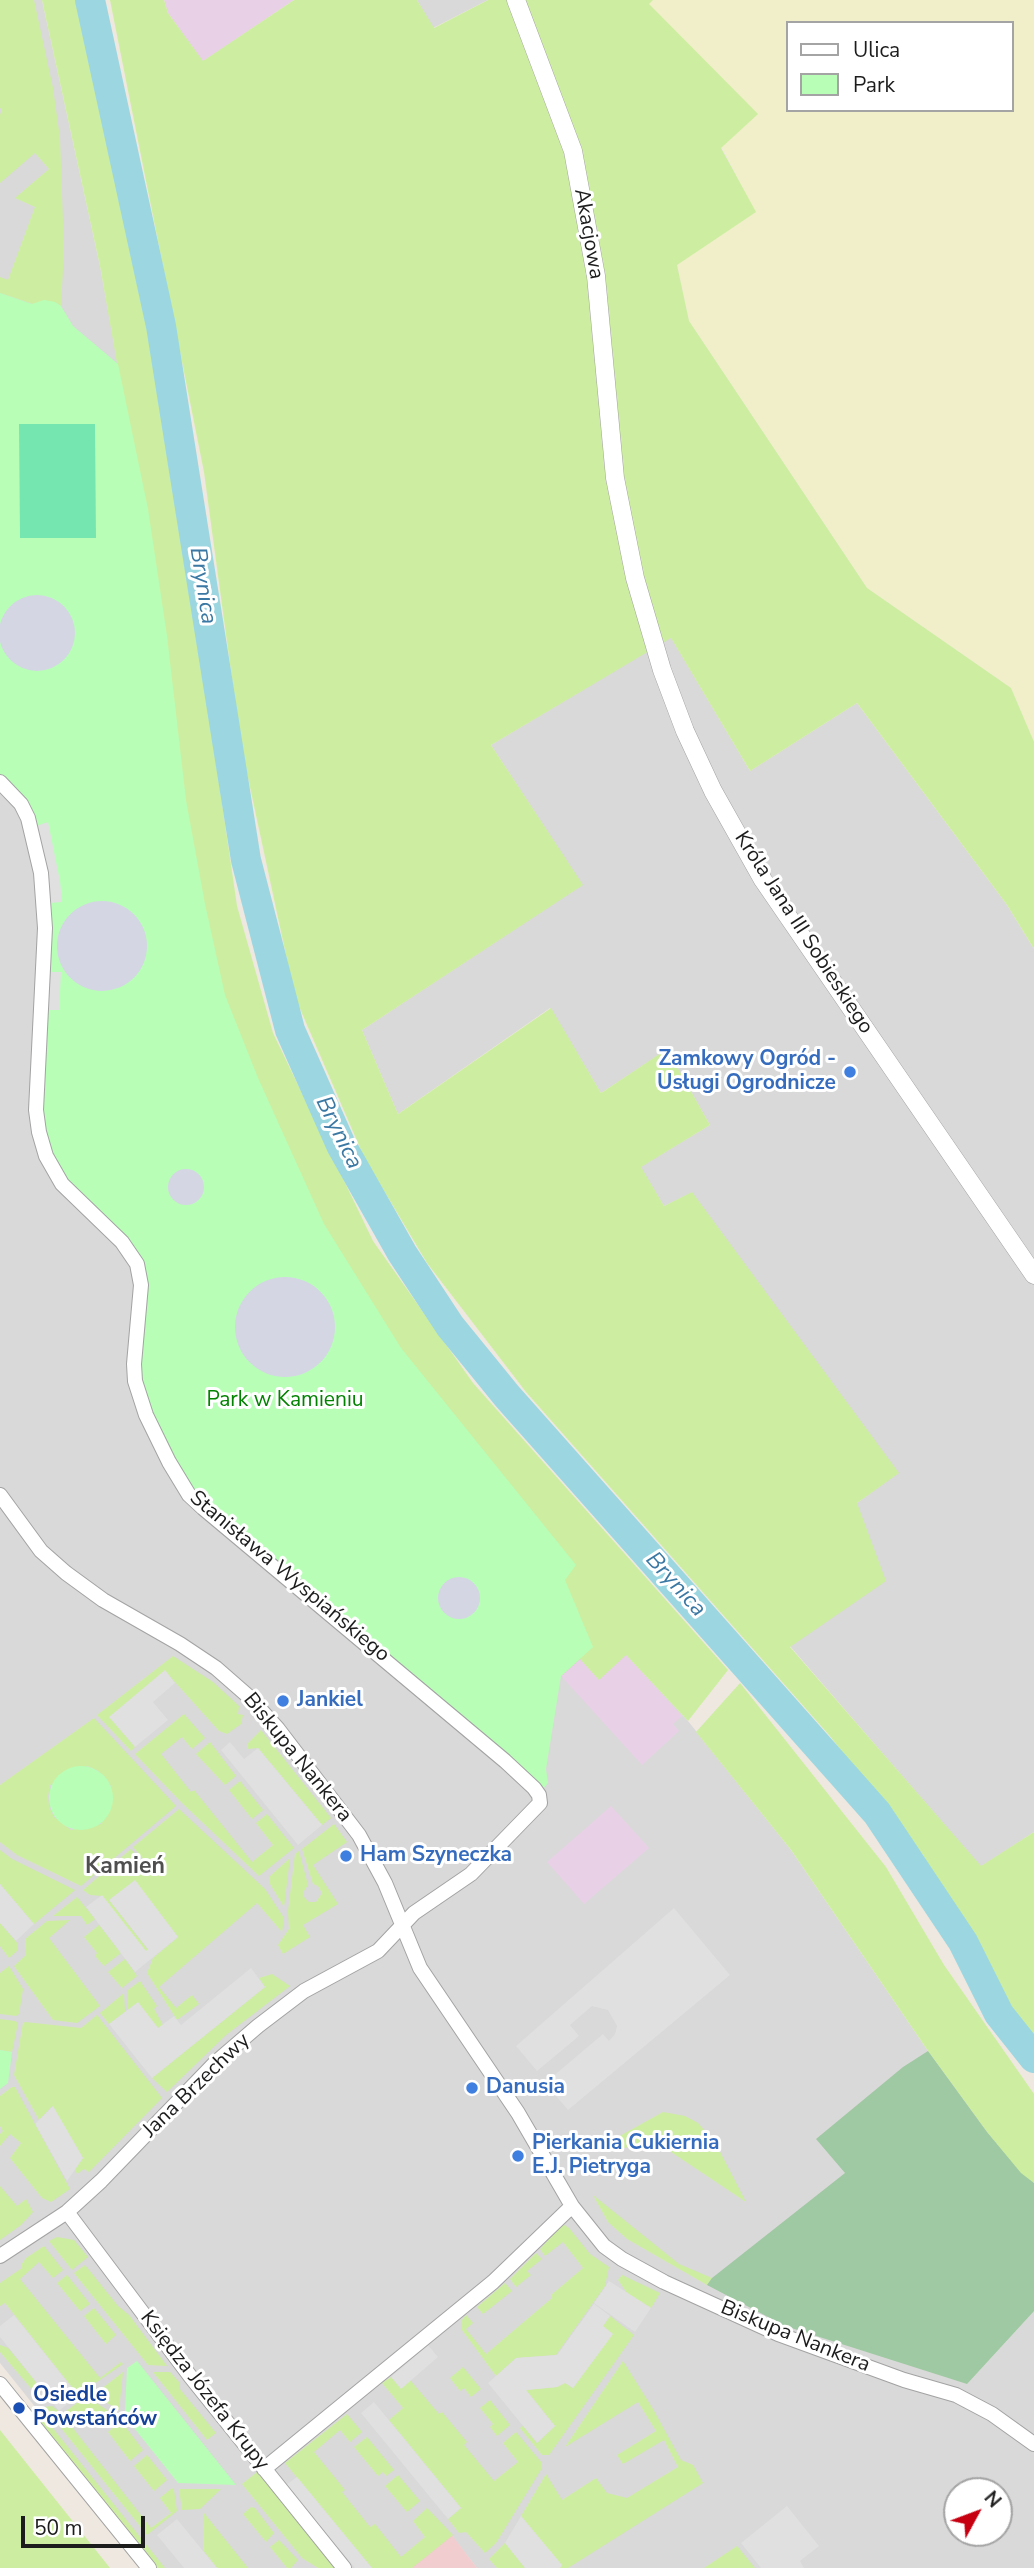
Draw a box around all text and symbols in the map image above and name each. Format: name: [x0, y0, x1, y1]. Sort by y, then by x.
legend: [786, 21, 1013, 112]
text: Ulica: [853, 36, 900, 64]
text: Park: [853, 71, 895, 99]
street label: Akacjowa: [568, 187, 608, 281]
water label: Brynica: [182, 546, 222, 626]
street label: Króla Jana III Sobieskiego: [728, 827, 878, 1039]
place label: Zamkowy Ogród - Usługi Ogrodnicze: [657, 1047, 836, 1097]
marker: Zamkowy Ogród - Usługi Ogrodnicze: [842, 1064, 858, 1080]
water label: Brynica: [309, 1092, 367, 1174]
park label: Park w Kamieniu: [206, 1388, 364, 1414]
street label: Stanisława Wyspiańskiego: [184, 1486, 394, 1668]
water label: Brynica: [639, 1547, 711, 1623]
street label: Biskupa Nankera: [237, 1688, 357, 1828]
place label: Jankiel: [297, 1688, 363, 1714]
marker: Jankiel: [275, 1693, 291, 1709]
place label: Ham Szyneczka: [360, 1843, 512, 1869]
marker: Ham Szyneczka: [338, 1848, 354, 1864]
district label: Kamień: [85, 1853, 165, 1881]
street label: Jana Brzechwy: [138, 2029, 256, 2143]
place label: Danusia: [486, 2075, 565, 2101]
marker: Danusia: [464, 2080, 480, 2096]
place label: Pierkania Cukiernia E.J. Pietryga: [532, 2131, 720, 2181]
marker: Pierkania Cukiernia E.J. Pietryga: [510, 2148, 526, 2164]
street label: Biskupa Nankera: [717, 2296, 873, 2378]
street label: Księdza Józefa Krupy: [134, 2306, 274, 2476]
place label: Osiedle Powstańców: [33, 2383, 157, 2433]
marker: Osiedle Powstańców: [11, 2400, 27, 2416]
north arrow: [943, 2477, 1013, 2547]
text: N: [978, 2486, 1007, 2513]
scale bar: [24, 2502, 149, 2546]
text: 50 m: [34, 2514, 83, 2542]

